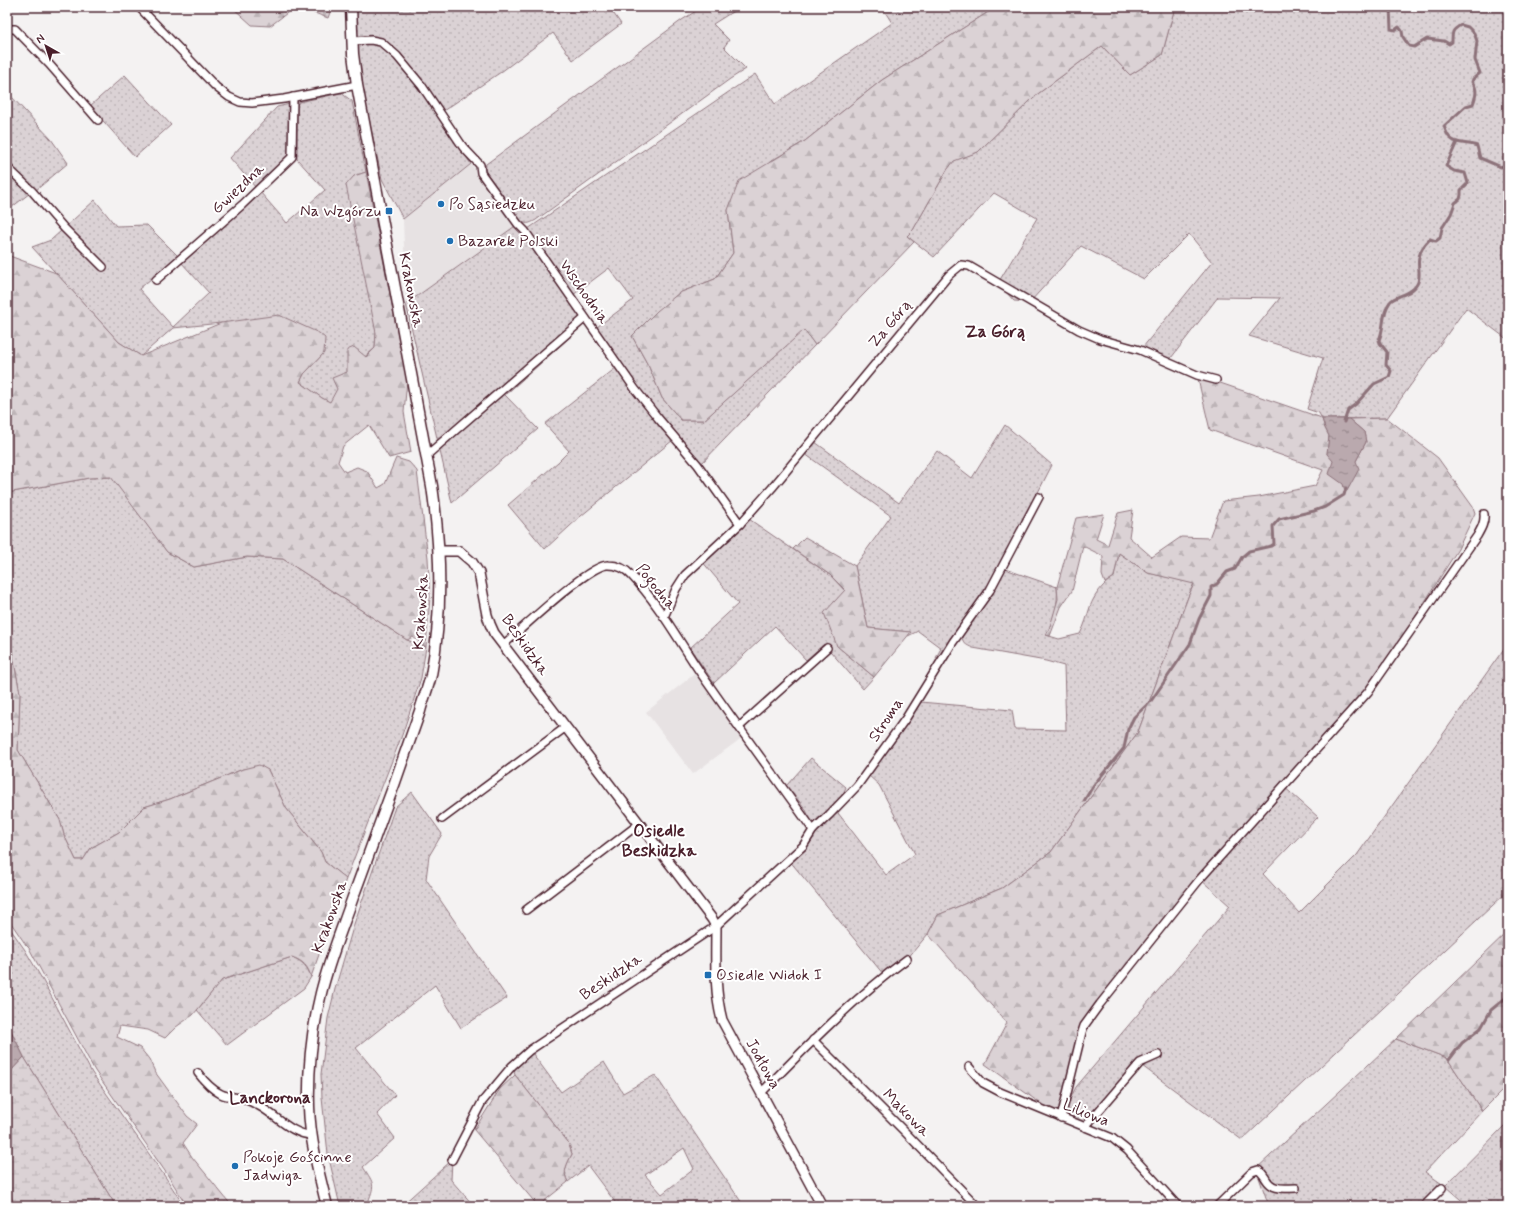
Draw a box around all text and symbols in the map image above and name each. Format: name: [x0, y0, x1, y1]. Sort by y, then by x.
north arrow: [26, 26, 66, 66]
text: N: [33, 31, 48, 47]
street label: Gwiezdna: [207, 159, 269, 219]
place label: Po Sąsiedzku: [449, 194, 535, 215]
marker: Po Sąsiedzku: [436, 199, 446, 209]
place label: Na Wzgórzu: [300, 201, 381, 222]
marker: Na Wzgórzu: [384, 206, 394, 216]
place label: Bazarek Polski: [458, 231, 558, 252]
marker: Bazarek Polski: [445, 236, 455, 246]
street label: Krakowska: [393, 251, 429, 330]
street label: Wschodnia: [554, 256, 614, 329]
street label: Za Górą: [864, 295, 916, 352]
district label: Za Górą: [965, 321, 1026, 343]
street label: Pogodna: [630, 559, 681, 616]
street label: Krakowska: [408, 573, 434, 651]
street label: Beskidzka: [496, 610, 554, 680]
street label: Stroma: [864, 694, 908, 746]
district label: Osiedle Beskidzka: [622, 820, 697, 862]
street label: Krakowska: [307, 877, 353, 956]
street label: Beskidzka: [576, 948, 646, 1005]
place label: Osiedle Widok I: [716, 965, 822, 986]
marker: Osiedle Widok I: [703, 970, 713, 980]
street label: Jodłowa: [741, 1035, 785, 1093]
street label: Makowa: [877, 1084, 935, 1142]
district label: Lanckorona: [229, 1087, 311, 1109]
street label: Liliowa: [1060, 1094, 1113, 1132]
place label: Pokoje Gościnne Jadwiga: [243, 1147, 352, 1186]
marker: Pokoje Gościnne Jadwiga: [230, 1161, 240, 1171]

